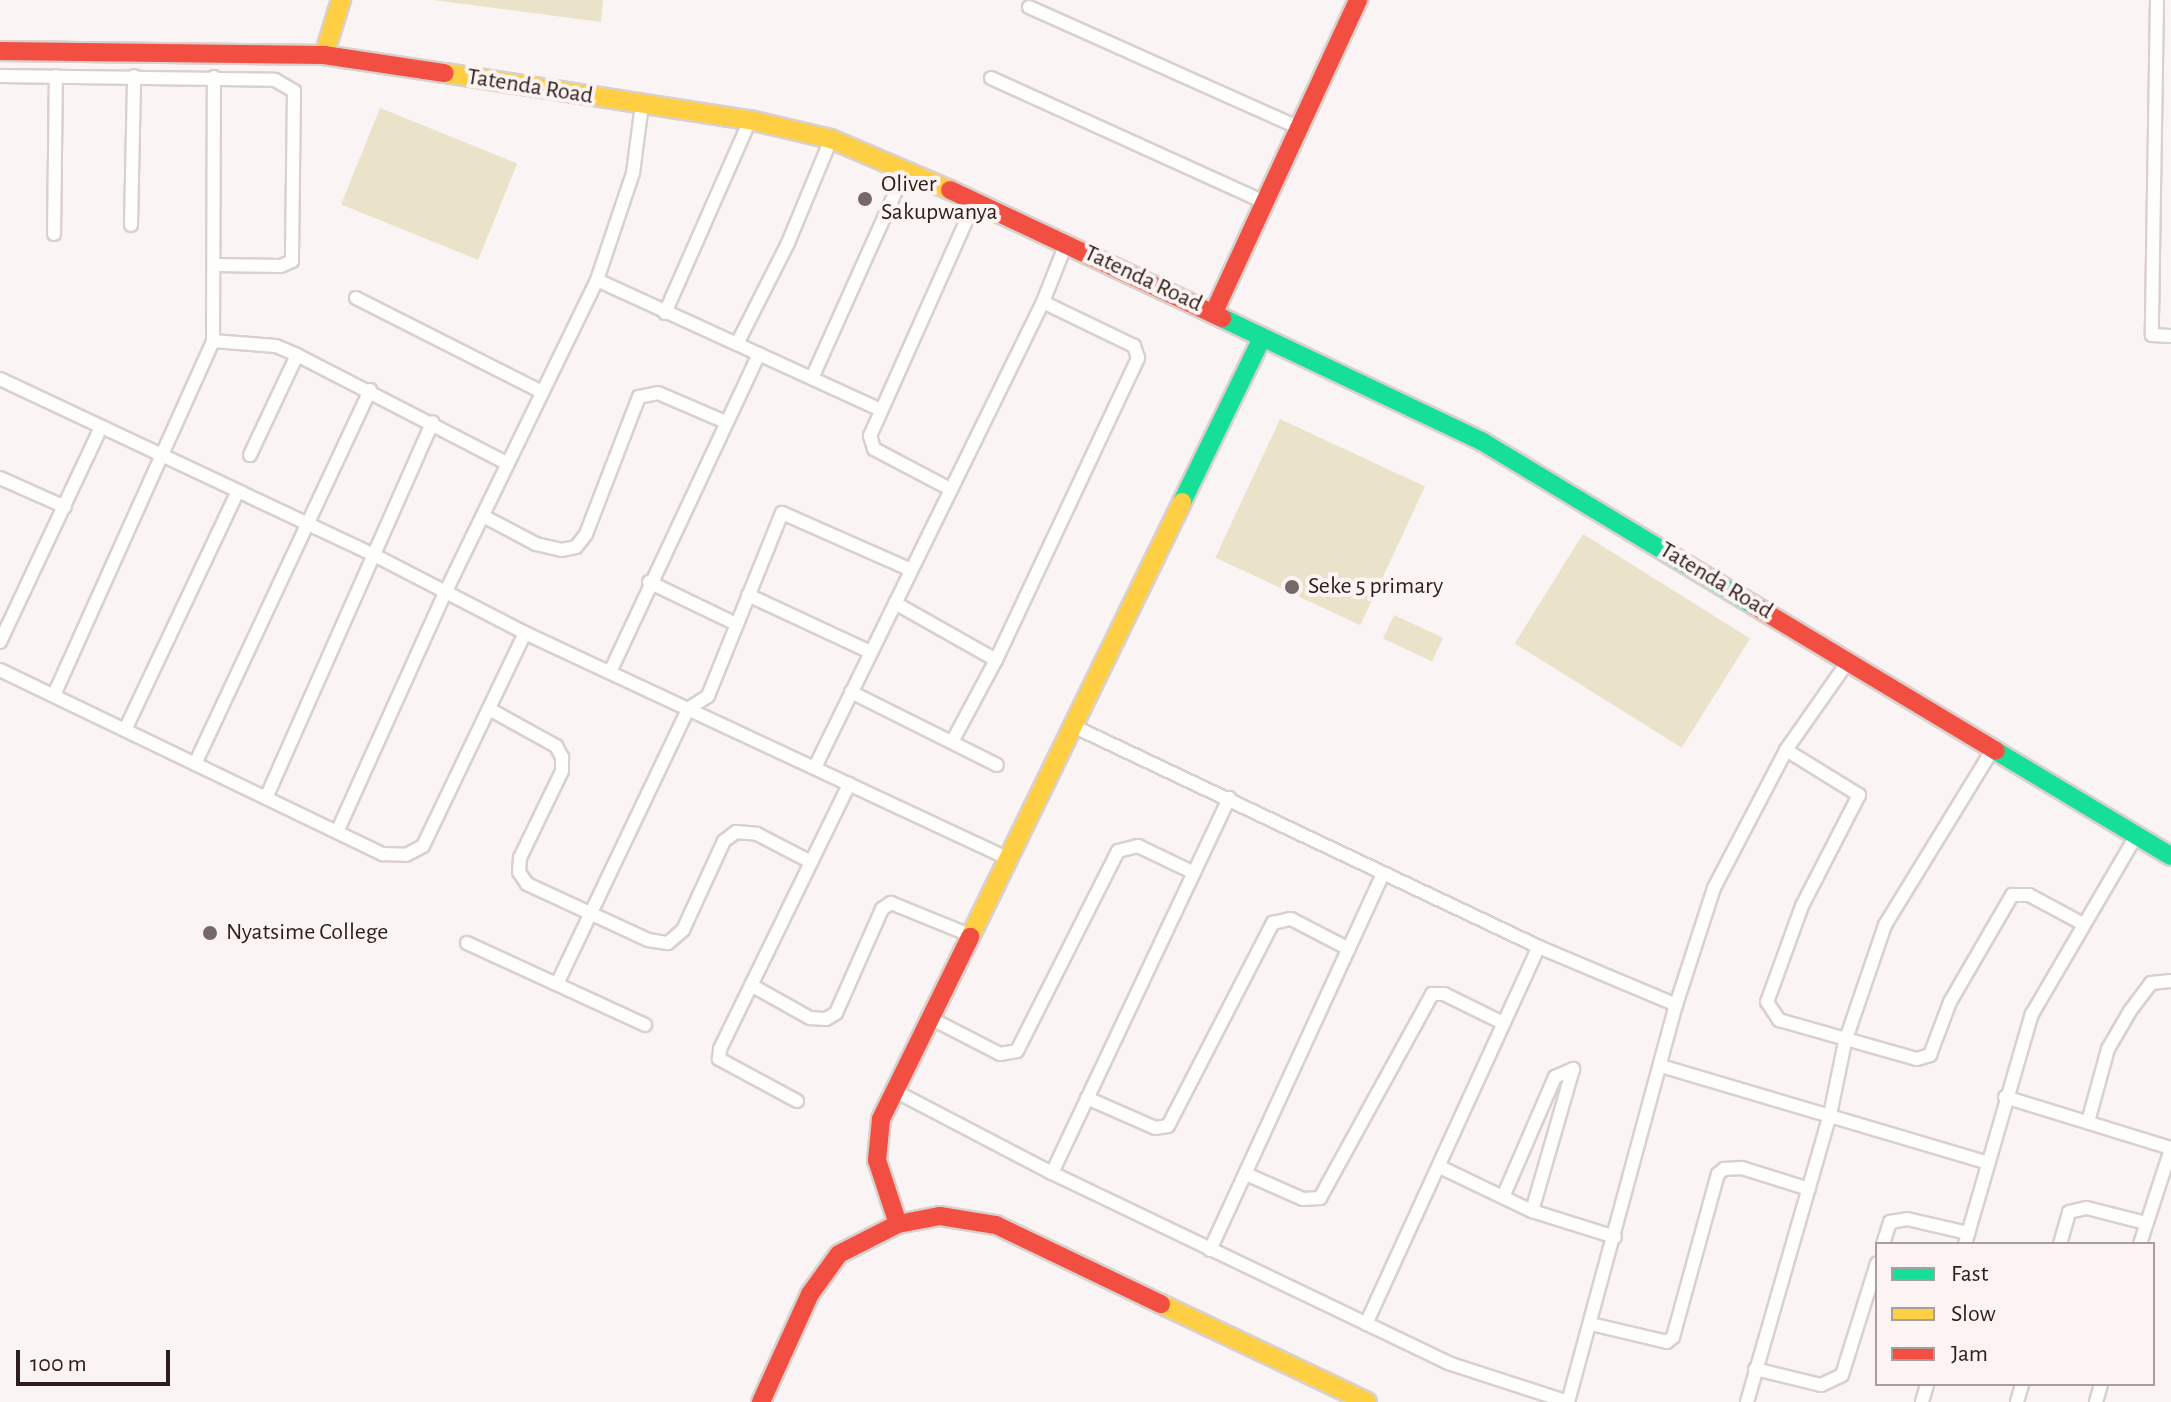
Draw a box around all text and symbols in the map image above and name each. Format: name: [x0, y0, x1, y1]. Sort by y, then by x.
street label: Tatenda Road: [465, 63, 595, 111]
place label: Oliver Sakupwanya: [881, 171, 998, 227]
marker: Oliver Sakupwanya: [856, 190, 874, 208]
street label: Tatenda Road: [1079, 239, 1207, 319]
street label: Tatenda Road: [1654, 536, 1778, 626]
place label: Seke 5 primary: [1308, 573, 1443, 601]
marker: Seke 5 primary: [1283, 578, 1301, 596]
place label: Nyatsime College: [226, 919, 388, 947]
marker: Nyatsime College: [201, 924, 219, 942]
legend: [1875, 1242, 2155, 1386]
text: Fast: [1951, 1262, 1988, 1286]
text: Slow: [1951, 1302, 1996, 1326]
scale bar: [20, 1334, 174, 1384]
text: Jam: [1951, 1342, 1988, 1366]
text: 100 m: [30, 1352, 87, 1376]

